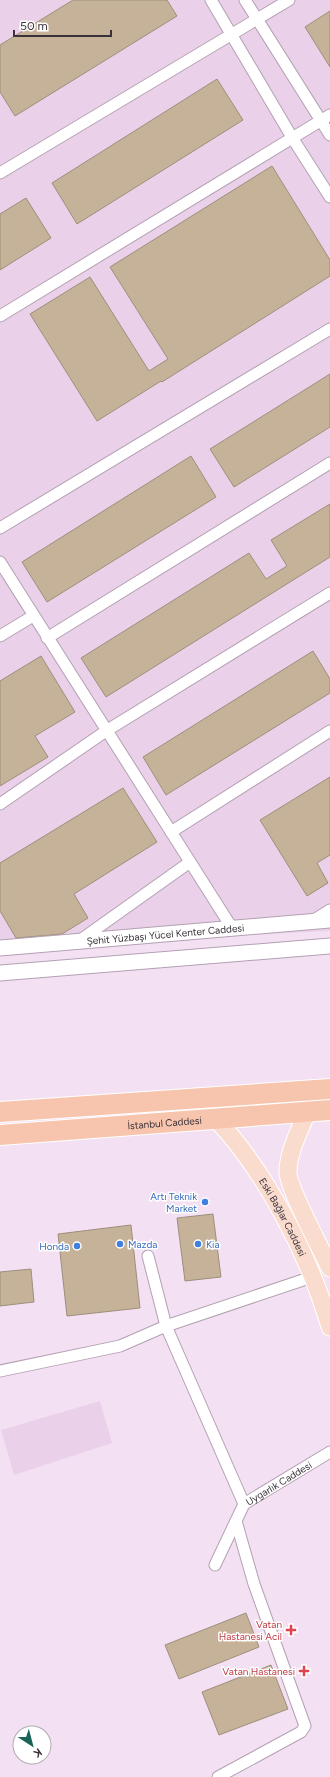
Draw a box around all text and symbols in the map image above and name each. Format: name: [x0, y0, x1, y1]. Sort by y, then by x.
scale bar: [14, 12, 111, 38]
text: 50 m: [20, 19, 48, 33]
street label: Şehit Yüzbaşı Yücel Kenter Caddesi: [86, 921, 245, 948]
street label: İstanbul Caddesi: [127, 1114, 202, 1132]
street label: Eski Bağlar Caddesi: [256, 1175, 309, 1258]
place label: Artı Teknik Market: [150, 1190, 197, 1215]
marker: Artı Teknik Market: [200, 1197, 210, 1207]
place label: Mazda: [128, 1238, 157, 1251]
place label: Kia: [206, 1238, 220, 1251]
marker: Mazda: [115, 1239, 125, 1249]
marker: Kia: [193, 1239, 203, 1249]
place label: Honda: [39, 1240, 69, 1253]
marker: Honda: [72, 1241, 82, 1251]
street label: Uygarlık Caddesi: [243, 1459, 314, 1508]
place label: Vatan Hastanesi Acil: [219, 1618, 282, 1643]
marker: Vatan Hastanesi Acil: [285, 1624, 297, 1636]
place label: Vatan Hastanesi: [222, 1665, 295, 1678]
marker: Vatan Hastanesi: [298, 1665, 310, 1677]
north arrow: [12, 1725, 52, 1765]
text: K: [30, 1745, 44, 1760]

